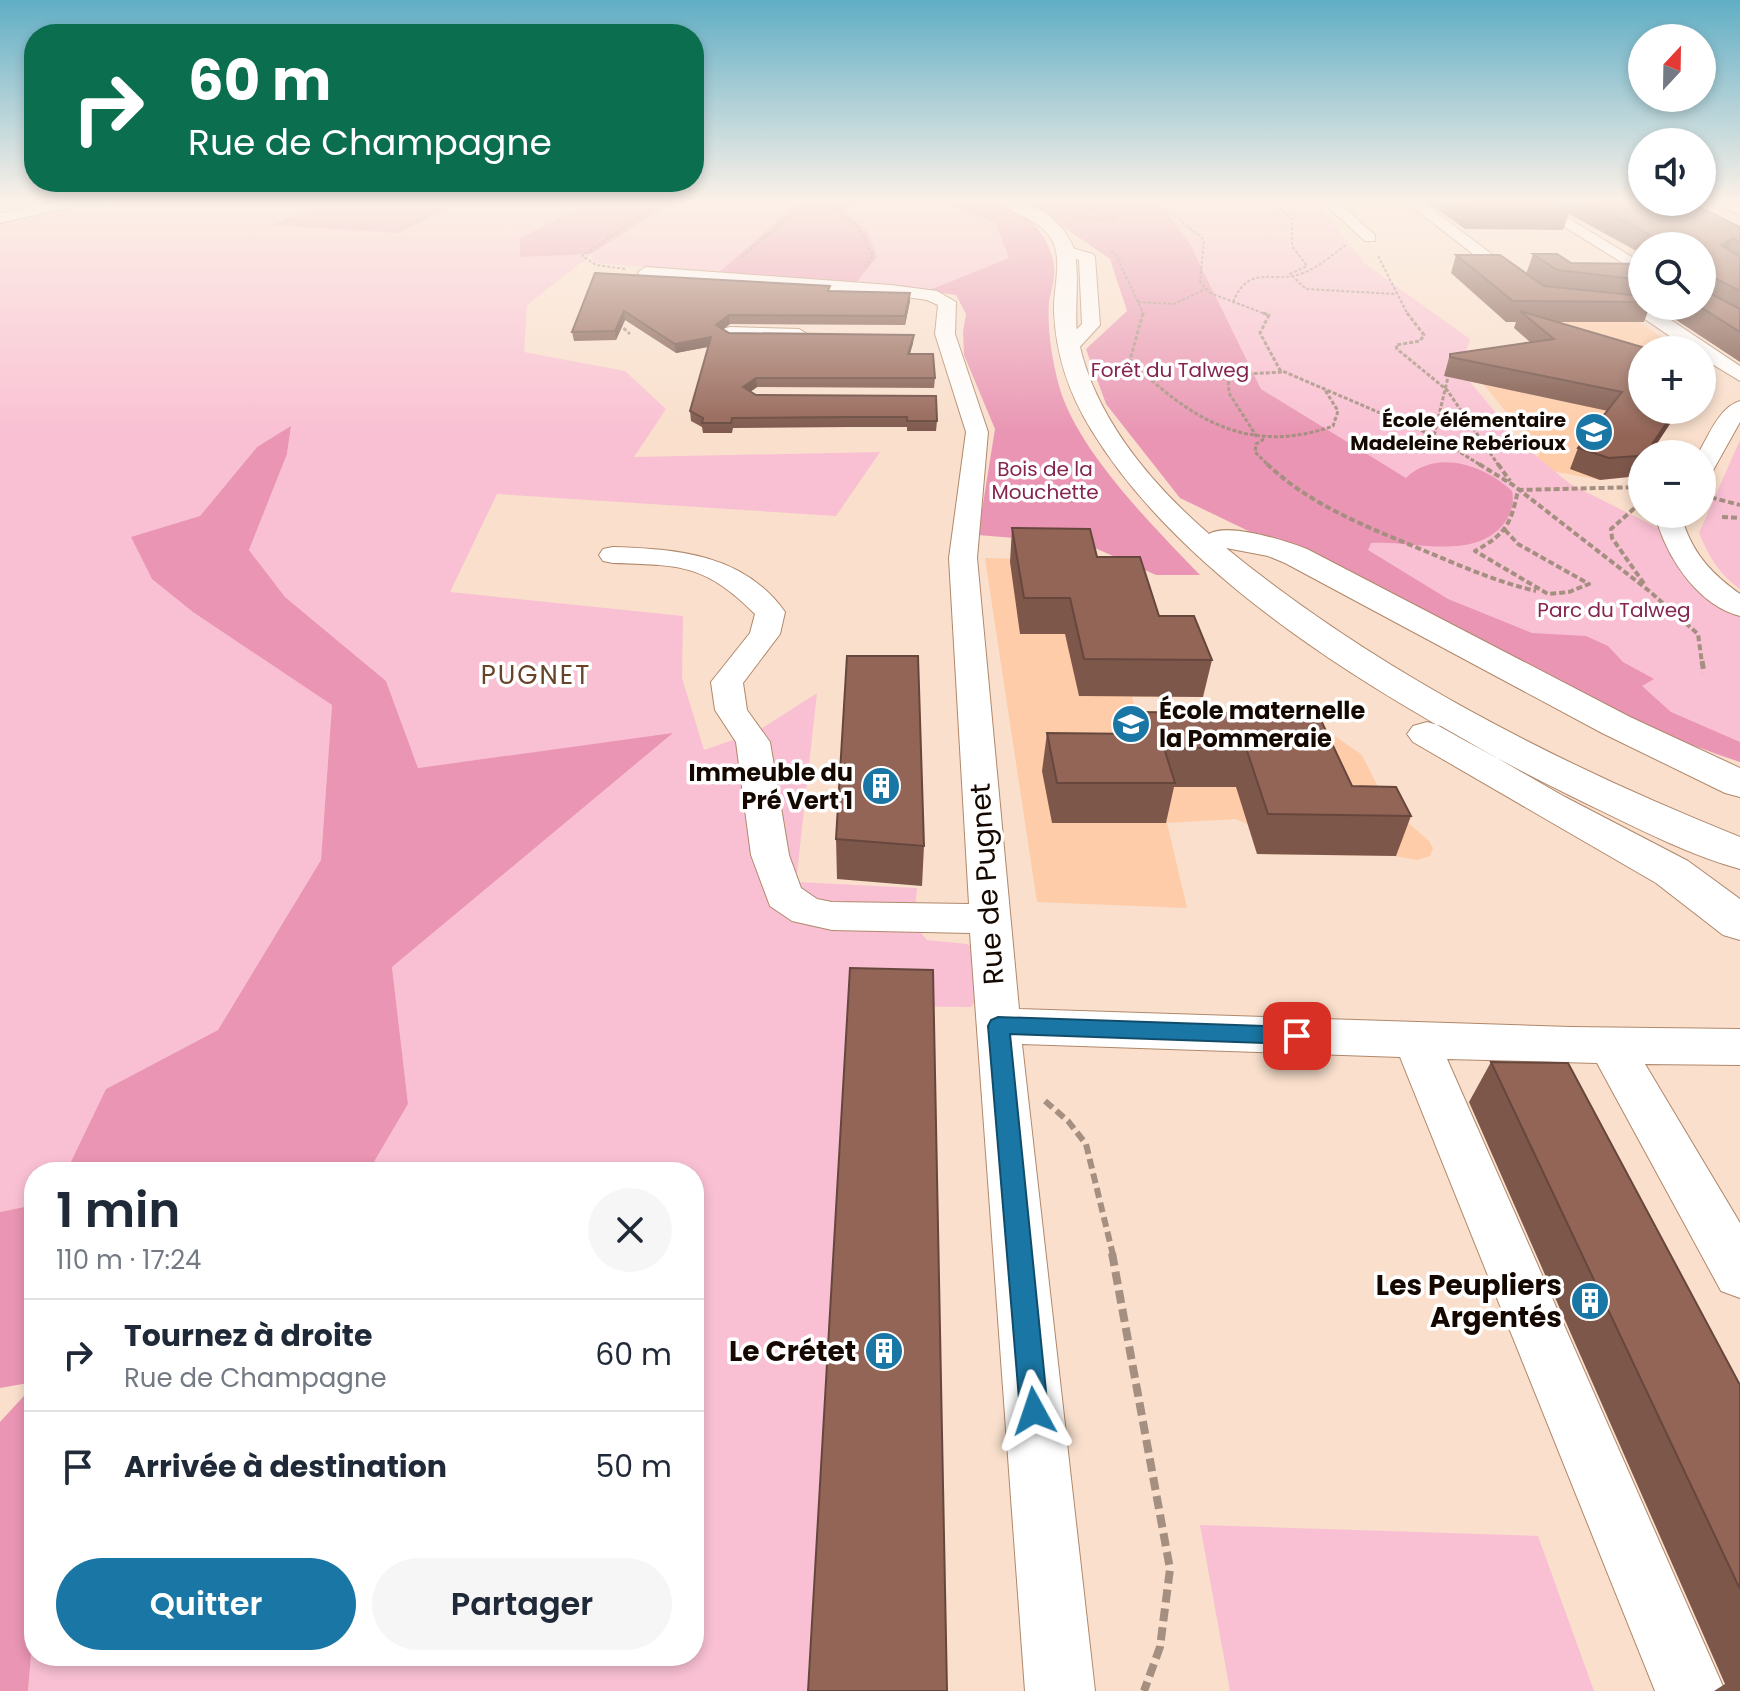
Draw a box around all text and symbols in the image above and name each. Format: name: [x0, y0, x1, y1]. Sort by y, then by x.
north arrow: [1628, 24, 1716, 112]
map controls: [1628, 24, 1716, 528]
text: 60 m: [188, 41, 331, 120]
icon: right: [56, 56, 160, 160]
text: Rue de Champagne: [188, 117, 552, 168]
button: sound: [1628, 128, 1716, 216]
button: search: [1628, 232, 1716, 320]
button: +: [1628, 336, 1716, 424]
park label: Forêt du Talweg: [1091, 356, 1249, 384]
place label: École élémentaire Madeleine Rebérioux: [1350, 406, 1566, 457]
school or university icon: École élémentaire Madeleine Rebérioux: [1573, 411, 1615, 453]
button: −: [1628, 440, 1716, 528]
park label: Bois de la Mouchette: [991, 455, 1099, 506]
park label: Parc du Talweg: [1537, 596, 1691, 624]
district label: PUGNET: [481, 657, 591, 693]
place label: École maternelle la Pommeraie: [1159, 694, 1365, 755]
school or university icon: École maternelle la Pommeraie: [1110, 703, 1152, 745]
place label: Immeuble du Pré Vert 1: [688, 756, 853, 817]
building icon: Immeuble du Pré Vert 1: [860, 765, 902, 807]
street label: Rue de Pugnet: [960, 782, 1014, 986]
pin: [1263, 1002, 1331, 1070]
icon: arrive: [1275, 1014, 1319, 1058]
text: 1 min: [56, 1177, 180, 1244]
button: close: [588, 1188, 672, 1272]
text: 110 m · 17:24: [56, 1242, 201, 1278]
place label: Les Peupliers Argentés: [1376, 1266, 1562, 1337]
building icon: Les Peupliers Argentés: [1569, 1280, 1611, 1322]
text: Tournez à droite: [124, 1314, 372, 1357]
building icon: Le Crétet: [863, 1330, 905, 1372]
place label: Le Crétet: [729, 1332, 856, 1371]
icon: right: [56, 1333, 100, 1377]
text: 60 m: [595, 1333, 672, 1376]
text: Rue de Champagne: [124, 1360, 387, 1396]
position arrow: [992, 1369, 1076, 1453]
icon: arrive: [56, 1445, 100, 1489]
text: Arrivée à destination: [124, 1445, 447, 1488]
text: 50 m: [595, 1445, 672, 1488]
button: Quitter: [56, 1558, 356, 1650]
button: Partager: [372, 1558, 672, 1650]

